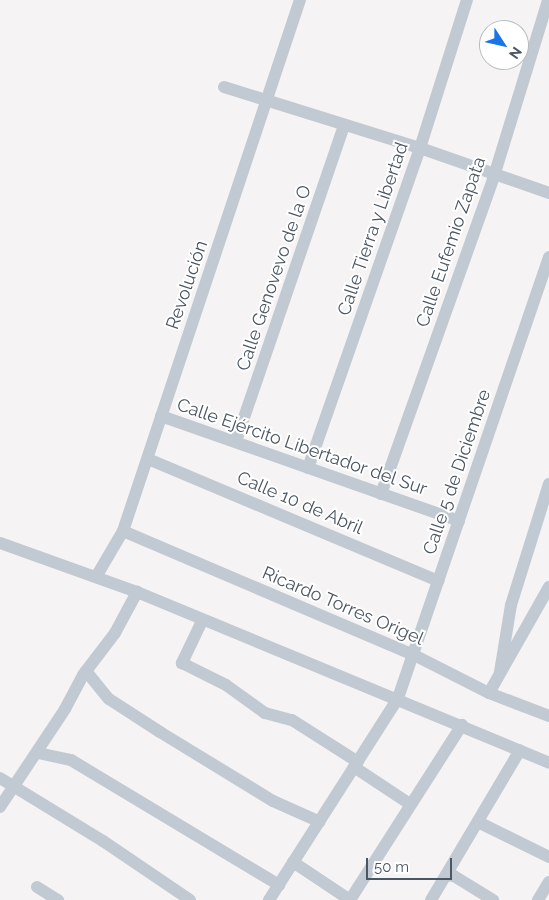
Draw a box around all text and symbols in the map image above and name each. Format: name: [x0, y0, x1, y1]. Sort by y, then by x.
north arrow: [479, 20, 529, 70]
text: N: [506, 44, 525, 62]
street label: Calle Tierra y Libertad: [333, 139, 413, 319]
street label: Calle Eufemio Zapata: [412, 154, 490, 330]
street label: Calle Genovevo de la O: [232, 182, 316, 374]
street label: Revolución: [162, 238, 212, 332]
street label: Calle 5 de Diciembre: [419, 387, 495, 557]
street label: Calle Ejército Libertador del Sur: [174, 394, 430, 500]
street label: Calle 10 de Abril: [234, 467, 366, 539]
street label: Ricardo Torres Origel: [259, 562, 427, 650]
scale bar: [369, 848, 455, 880]
text: 50 m: [374, 858, 409, 876]

